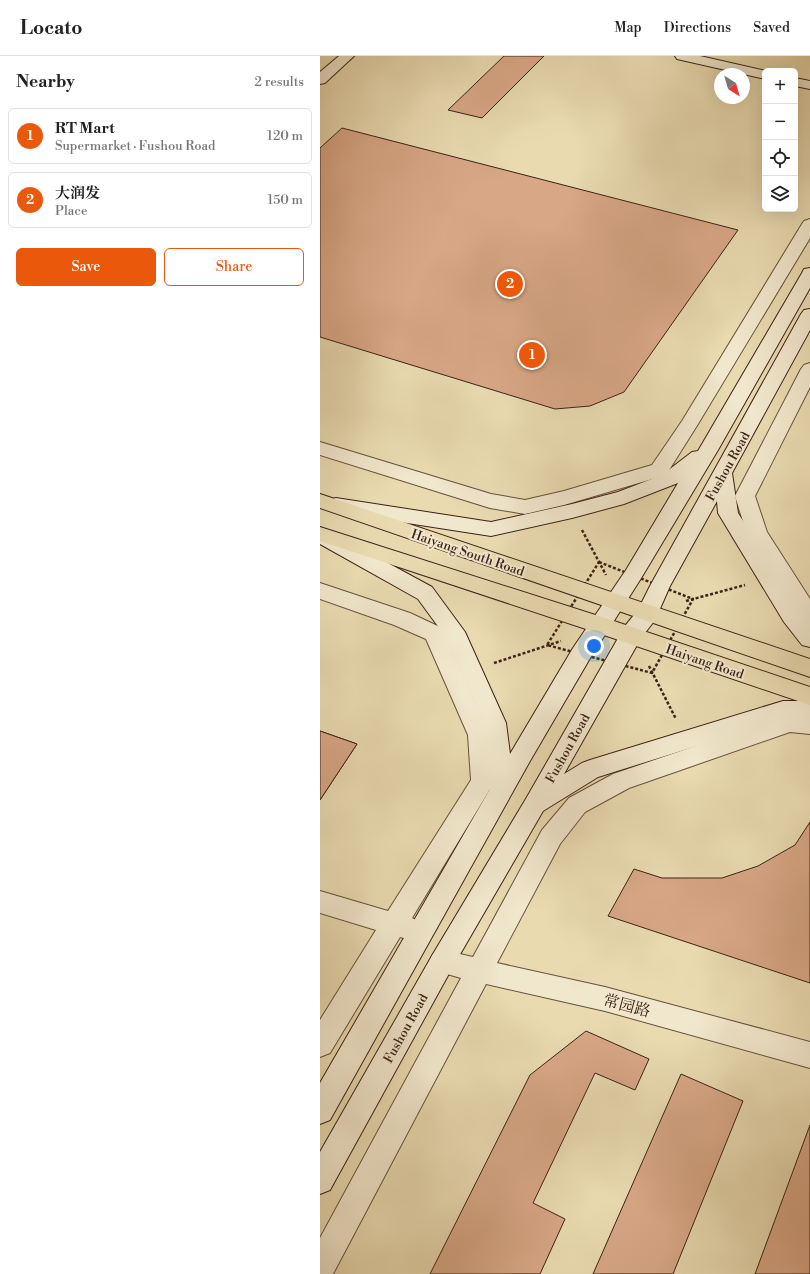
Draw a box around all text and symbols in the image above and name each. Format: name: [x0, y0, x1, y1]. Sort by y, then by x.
text: Locato: [20, 16, 82, 40]
text: Map: [614, 19, 642, 37]
text: Directions: [664, 19, 731, 37]
text: Saved: [753, 19, 790, 37]
north arrow: [714, 68, 750, 104]
map controls: [762, 68, 798, 212]
button: +: [762, 68, 798, 104]
text: Nearby: [16, 71, 75, 93]
text: 2 results: [255, 74, 304, 90]
button: −: [762, 104, 798, 140]
text: RT Mart: [55, 119, 115, 138]
text: 1: [27, 128, 33, 144]
text: 120 m: [267, 128, 303, 144]
text: Supermarket · Fushou Road: [55, 138, 215, 154]
button: locate: [762, 140, 798, 176]
button: layers: [762, 176, 798, 212]
text: 大润发: [55, 184, 100, 203]
text: 2: [26, 192, 34, 208]
text: 150 m: [268, 192, 303, 208]
text: Place: [55, 203, 87, 219]
button: Save: [16, 248, 156, 286]
button: Share: [164, 248, 304, 286]
pin: 2: [497, 269, 523, 299]
pin: 1: [519, 340, 545, 370]
street label: Fushou Road: [702, 428, 754, 504]
street label: Haiyang South Road: [409, 526, 527, 580]
your location: [584, 636, 604, 656]
street label: Haiyang Road: [664, 641, 746, 683]
street label: Fushou Road: [542, 710, 594, 786]
street label: Fushou Road: [380, 990, 432, 1066]
street label: 常园路: [601, 990, 653, 1022]

